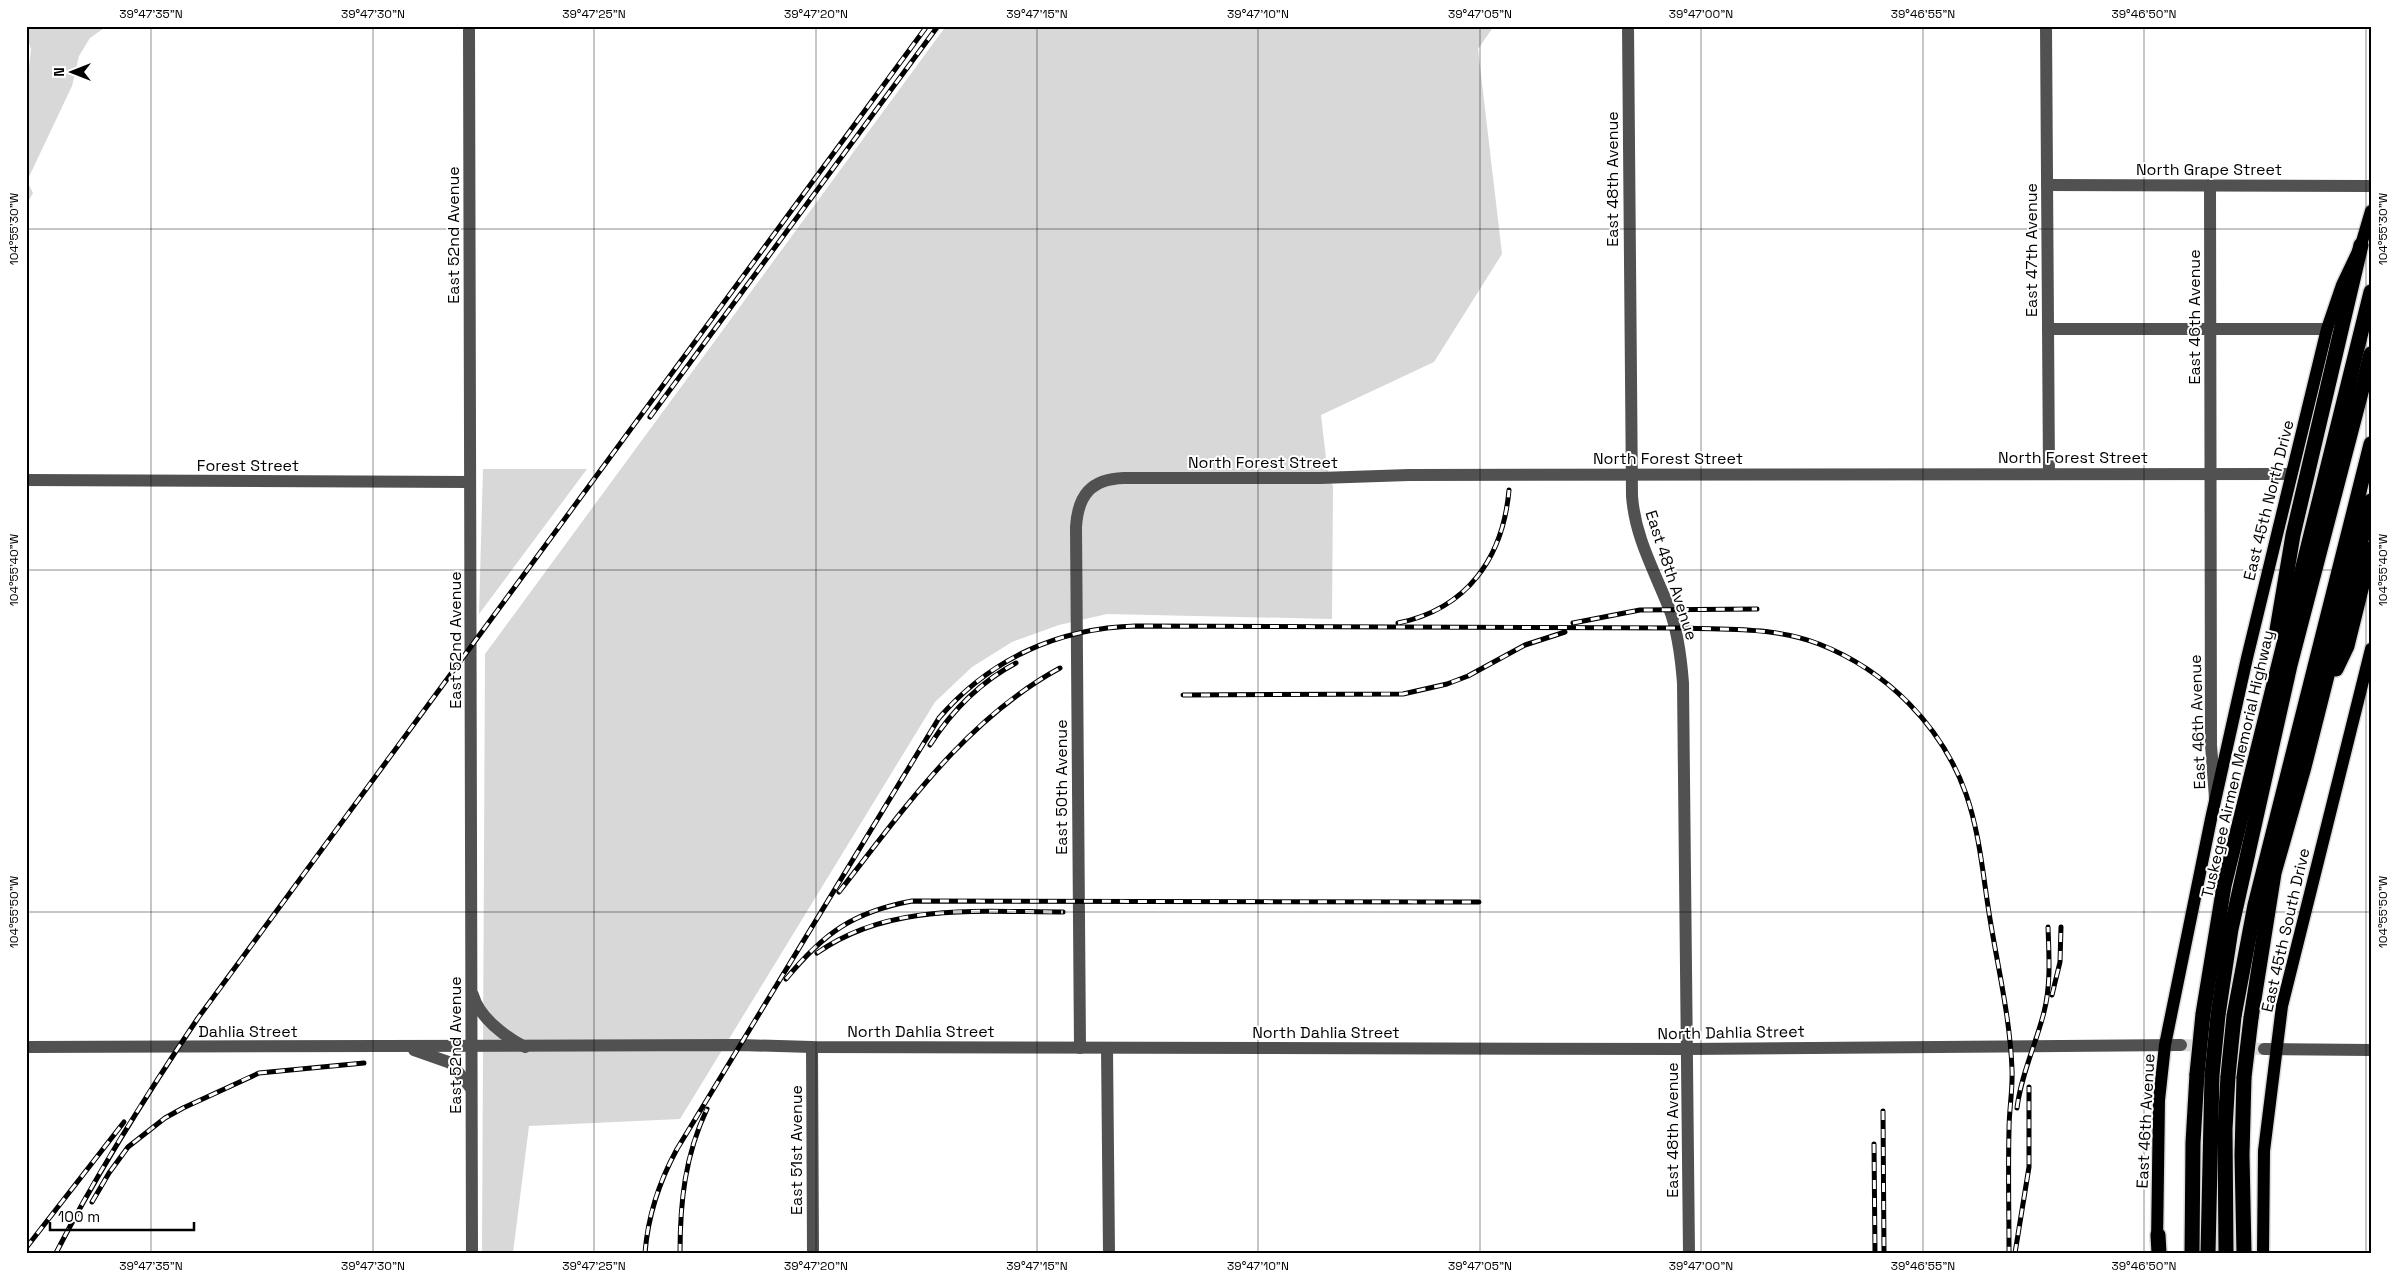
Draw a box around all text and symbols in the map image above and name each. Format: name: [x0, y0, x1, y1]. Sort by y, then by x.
text: 39°47'35"N: [119, 6, 183, 22]
text: 39°47'30"N: [341, 6, 405, 22]
text: 39°47'25"N: [562, 6, 626, 22]
text: 39°47'20"N: [784, 6, 848, 22]
text: 39°47'15"N: [1006, 6, 1068, 22]
text: 39°47'10"N: [1227, 6, 1289, 22]
text: 39°47'05"N: [1448, 6, 1512, 22]
text: 39°47'00"N: [1669, 6, 1733, 22]
text: 39°46'55"N: [1891, 6, 1955, 22]
text: 39°46'50"N: [2112, 6, 2176, 22]
north arrow: [48, 48, 98, 98]
text: N: [50, 67, 68, 77]
street label: East 48th Avenue: [1602, 111, 1623, 247]
street label: North Grape Street: [2136, 159, 2282, 180]
street label: East 52nd Avenue: [443, 166, 464, 304]
street label: East 47th Avenue: [2021, 183, 2042, 317]
text: 104°55'30"W: [6, 192, 22, 265]
text: 104°55'30"W: [2375, 192, 2391, 265]
street label: East 46th Avenue: [2184, 249, 2205, 385]
street label: East 45th North Drive: [2238, 418, 2299, 583]
street label: North Forest Street: [1998, 447, 2148, 468]
street label: North Forest Street: [1593, 448, 1743, 469]
street label: North Forest Street: [1188, 452, 1338, 473]
street label: Forest Street: [197, 455, 299, 476]
street label: East 48th Avenue: [1641, 508, 1702, 643]
text: 104°55'40"W: [6, 533, 22, 606]
text: 104°55'40"W: [2375, 533, 2391, 606]
street label: East 52nd Avenue: [445, 571, 466, 709]
street label: Tuskegee Airmen Memorial Highway: [2196, 628, 2279, 900]
street label: East 46th Avenue: [2185, 654, 2210, 790]
street label: East 50th Avenue: [1051, 719, 1072, 855]
street label: East 45th South Drive: [2256, 846, 2315, 1014]
text: 104°55'50"W: [6, 875, 22, 948]
text: 104°55'50"W: [2375, 875, 2391, 948]
street label: East 52nd Avenue: [445, 976, 466, 1114]
street label: Dahlia Street: [198, 1021, 298, 1042]
street label: North Dahlia Street: [847, 1021, 995, 1042]
street label: North Dahlia Street: [1657, 1021, 1805, 1044]
street label: North Dahlia Street: [1252, 1022, 1400, 1043]
street label: East 46th Avenue: [2131, 1053, 2160, 1189]
street label: East 48th Avenue: [1662, 1062, 1683, 1198]
street label: East 51st Avenue: [786, 1085, 807, 1215]
scale bar: [50, 1199, 194, 1231]
text: 100 m: [58, 1207, 100, 1226]
text: 39°47'35"N: [119, 1258, 183, 1274]
text: 39°47'30"N: [341, 1258, 405, 1274]
text: 39°47'25"N: [562, 1258, 626, 1274]
text: 39°47'20"N: [784, 1258, 848, 1274]
text: 39°47'15"N: [1006, 1258, 1068, 1274]
text: 39°47'10"N: [1227, 1258, 1289, 1274]
text: 39°47'05"N: [1448, 1258, 1512, 1274]
text: 39°47'00"N: [1669, 1258, 1733, 1274]
text: 39°46'55"N: [1891, 1258, 1955, 1274]
text: 39°46'50"N: [2112, 1258, 2176, 1274]

